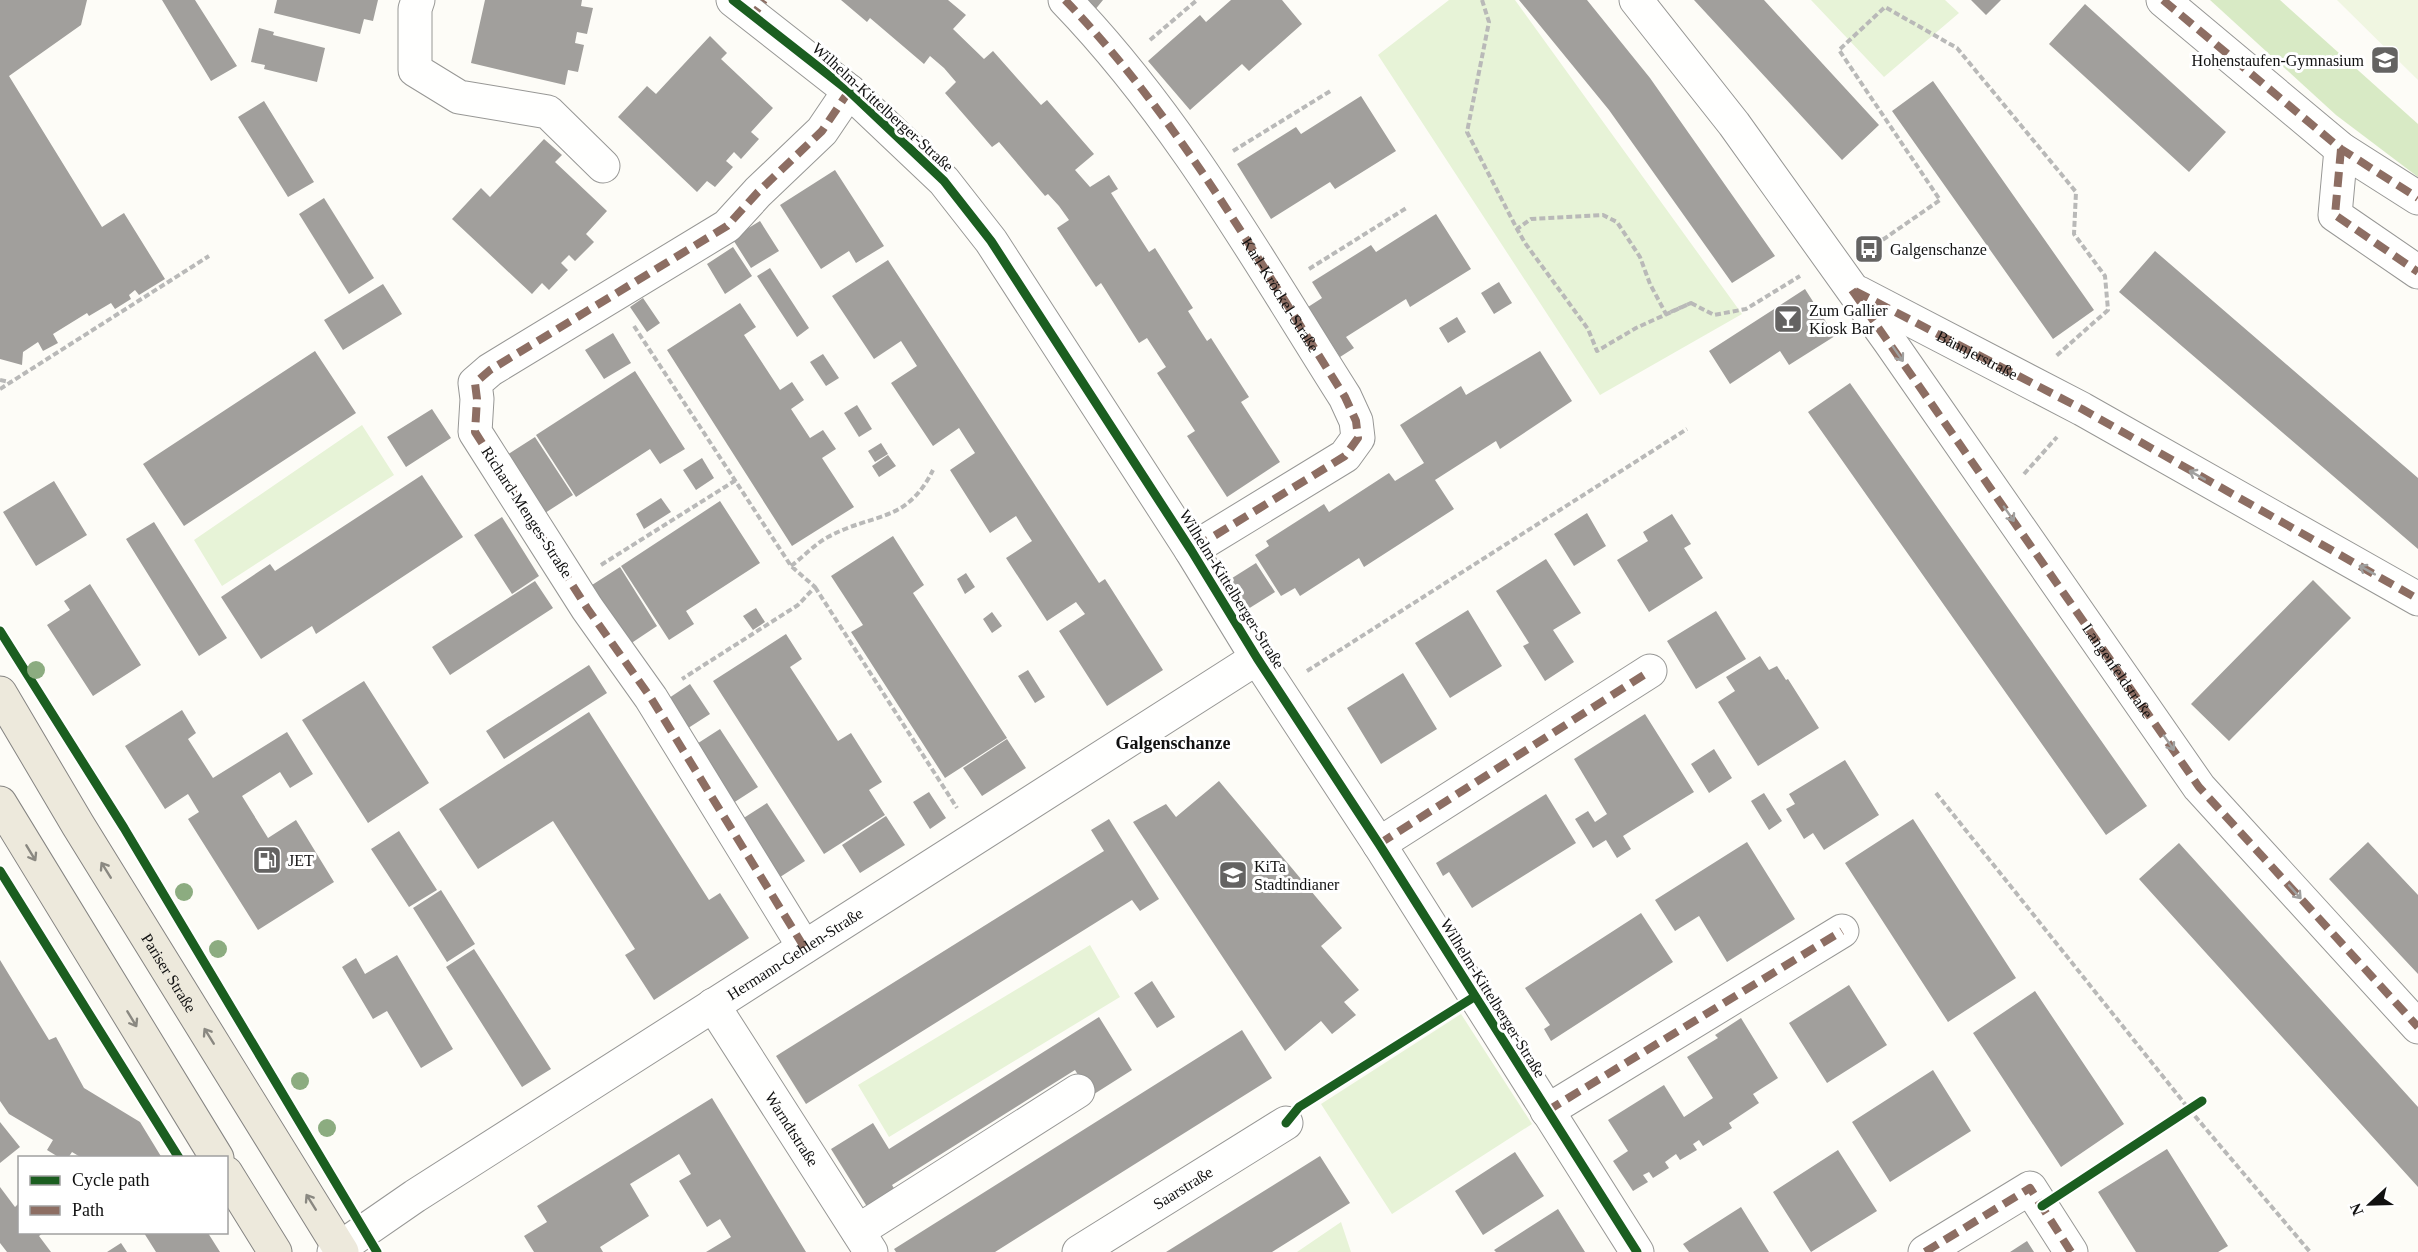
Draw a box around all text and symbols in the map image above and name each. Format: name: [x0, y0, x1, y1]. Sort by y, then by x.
street label: Wilhelm-Kittelberger-Straße: [808, 39, 957, 175]
school or university icon: Hohenstaufen-Gymnasium: [2369, 44, 2401, 76]
place label: Hohenstaufen-Gymnasium: [2192, 52, 2365, 70]
bus stop icon: Galgenschanze: [1853, 233, 1885, 265]
street label: Karl-Kröckel-Straße: [1239, 234, 1323, 355]
place label: Galgenschanze: [1890, 241, 1987, 259]
place label: Zum Gallier Kiosk Bar: [1809, 302, 1888, 337]
bar icon: Zum Gallier Kiosk Bar: [1772, 303, 1804, 335]
street label: Bännjerstraße: [1934, 327, 2021, 383]
one-way arrow: [1892, 345, 1904, 362]
street label: Richard-Menges-Straße: [477, 443, 576, 581]
one-way arrow: [2189, 468, 2206, 480]
one-way arrow: [2003, 506, 2015, 522]
street label: Wilhelm-Kittelberger-Straße: [1175, 507, 1288, 672]
one-way arrow: [2359, 564, 2376, 576]
street label: Langenfeldstraße: [2079, 620, 2157, 721]
district label: Galgenschanze: [1116, 733, 1231, 753]
one-way arrow: [2163, 735, 2175, 751]
one-way arrow: [25, 844, 37, 861]
fuel station icon: JET: [251, 844, 283, 876]
place label: JET: [288, 852, 314, 869]
place label: KiTa Stadtindianer: [1254, 858, 1340, 893]
school or university icon: KiTa Stadtindianer: [1217, 859, 1249, 891]
one-way arrow: [100, 862, 112, 879]
one-way arrow: [2288, 884, 2302, 899]
street label: Hermann-Gehlen-Straße: [724, 904, 866, 1003]
street label: Wilhelm-Kittelberger-Straße: [1436, 916, 1549, 1081]
street label: Pariser Straße: [139, 930, 200, 1015]
one-way arrow: [127, 1010, 139, 1027]
one-way arrow: [203, 1028, 215, 1045]
street label: Warndtstraße: [762, 1088, 822, 1169]
legend: [18, 1156, 228, 1234]
street label: Saarstraße: [1150, 1163, 1215, 1212]
text: Cycle path: [72, 1170, 149, 1190]
north arrow: [2340, 1174, 2400, 1234]
one-way arrow: [305, 1194, 317, 1211]
text: Path: [72, 1200, 104, 1220]
text: N: [2346, 1200, 2367, 1218]

